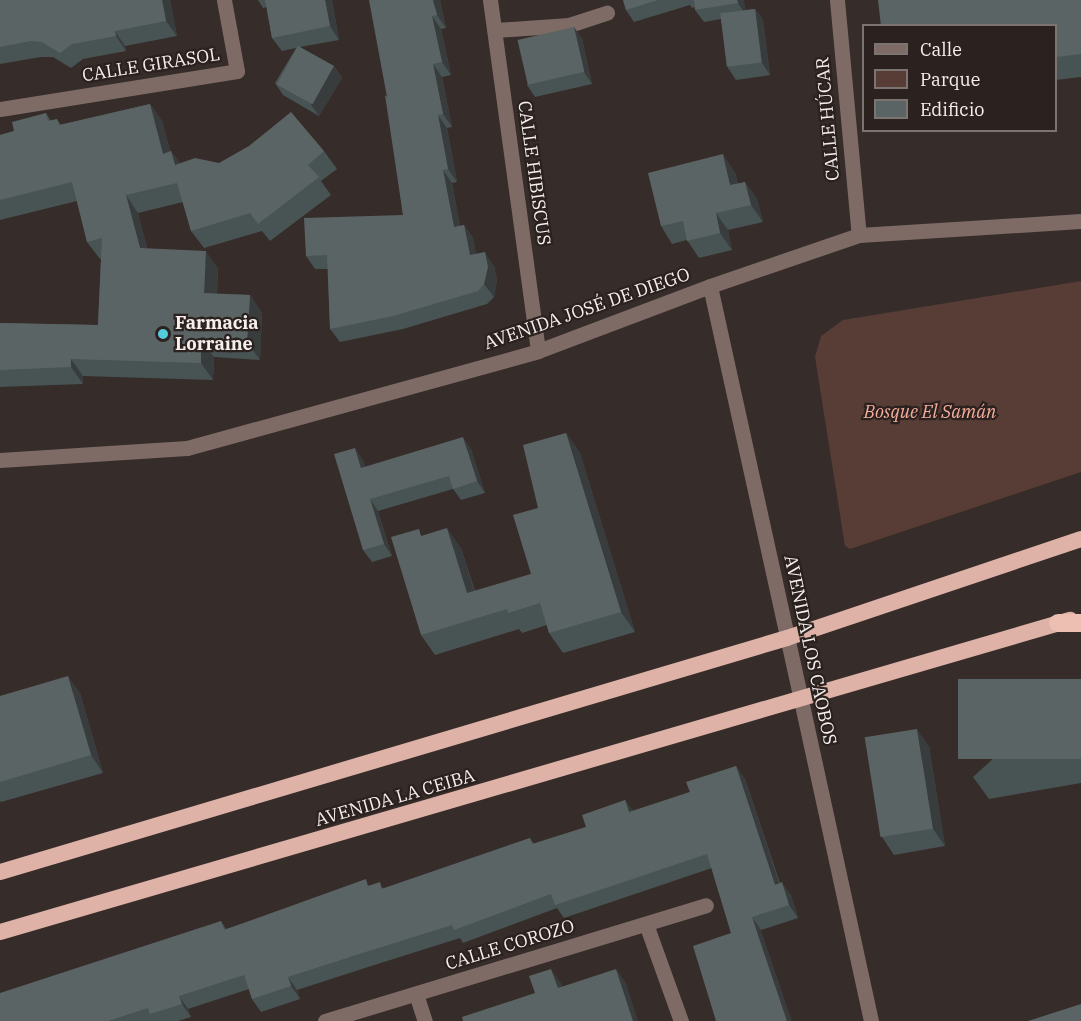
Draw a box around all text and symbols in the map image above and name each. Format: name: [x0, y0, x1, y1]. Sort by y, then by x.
legend: [862, 24, 1057, 132]
text: Calle: [920, 38, 962, 61]
street label: CALLE GIRASOL: [81, 43, 221, 87]
street label: CALLE HÚCAR: [812, 56, 844, 182]
text: Parque: [920, 68, 980, 91]
text: Edificio: [920, 98, 984, 121]
street label: CALLE HIBISCUS: [513, 99, 555, 247]
street label: AVENIDA JOSÉ DE DIEGO: [481, 264, 693, 354]
place label: Farmacia Lorraine: [175, 313, 259, 356]
marker: Farmacia Lorraine: [156, 327, 170, 341]
park label: Bosque El Samán: [864, 401, 996, 423]
street label: AVENIDA LOS CAOBOS: [779, 553, 841, 747]
street label: AVENIDA LA CEIBA: [313, 765, 477, 831]
street label: CALLE COROZO: [443, 915, 577, 975]

